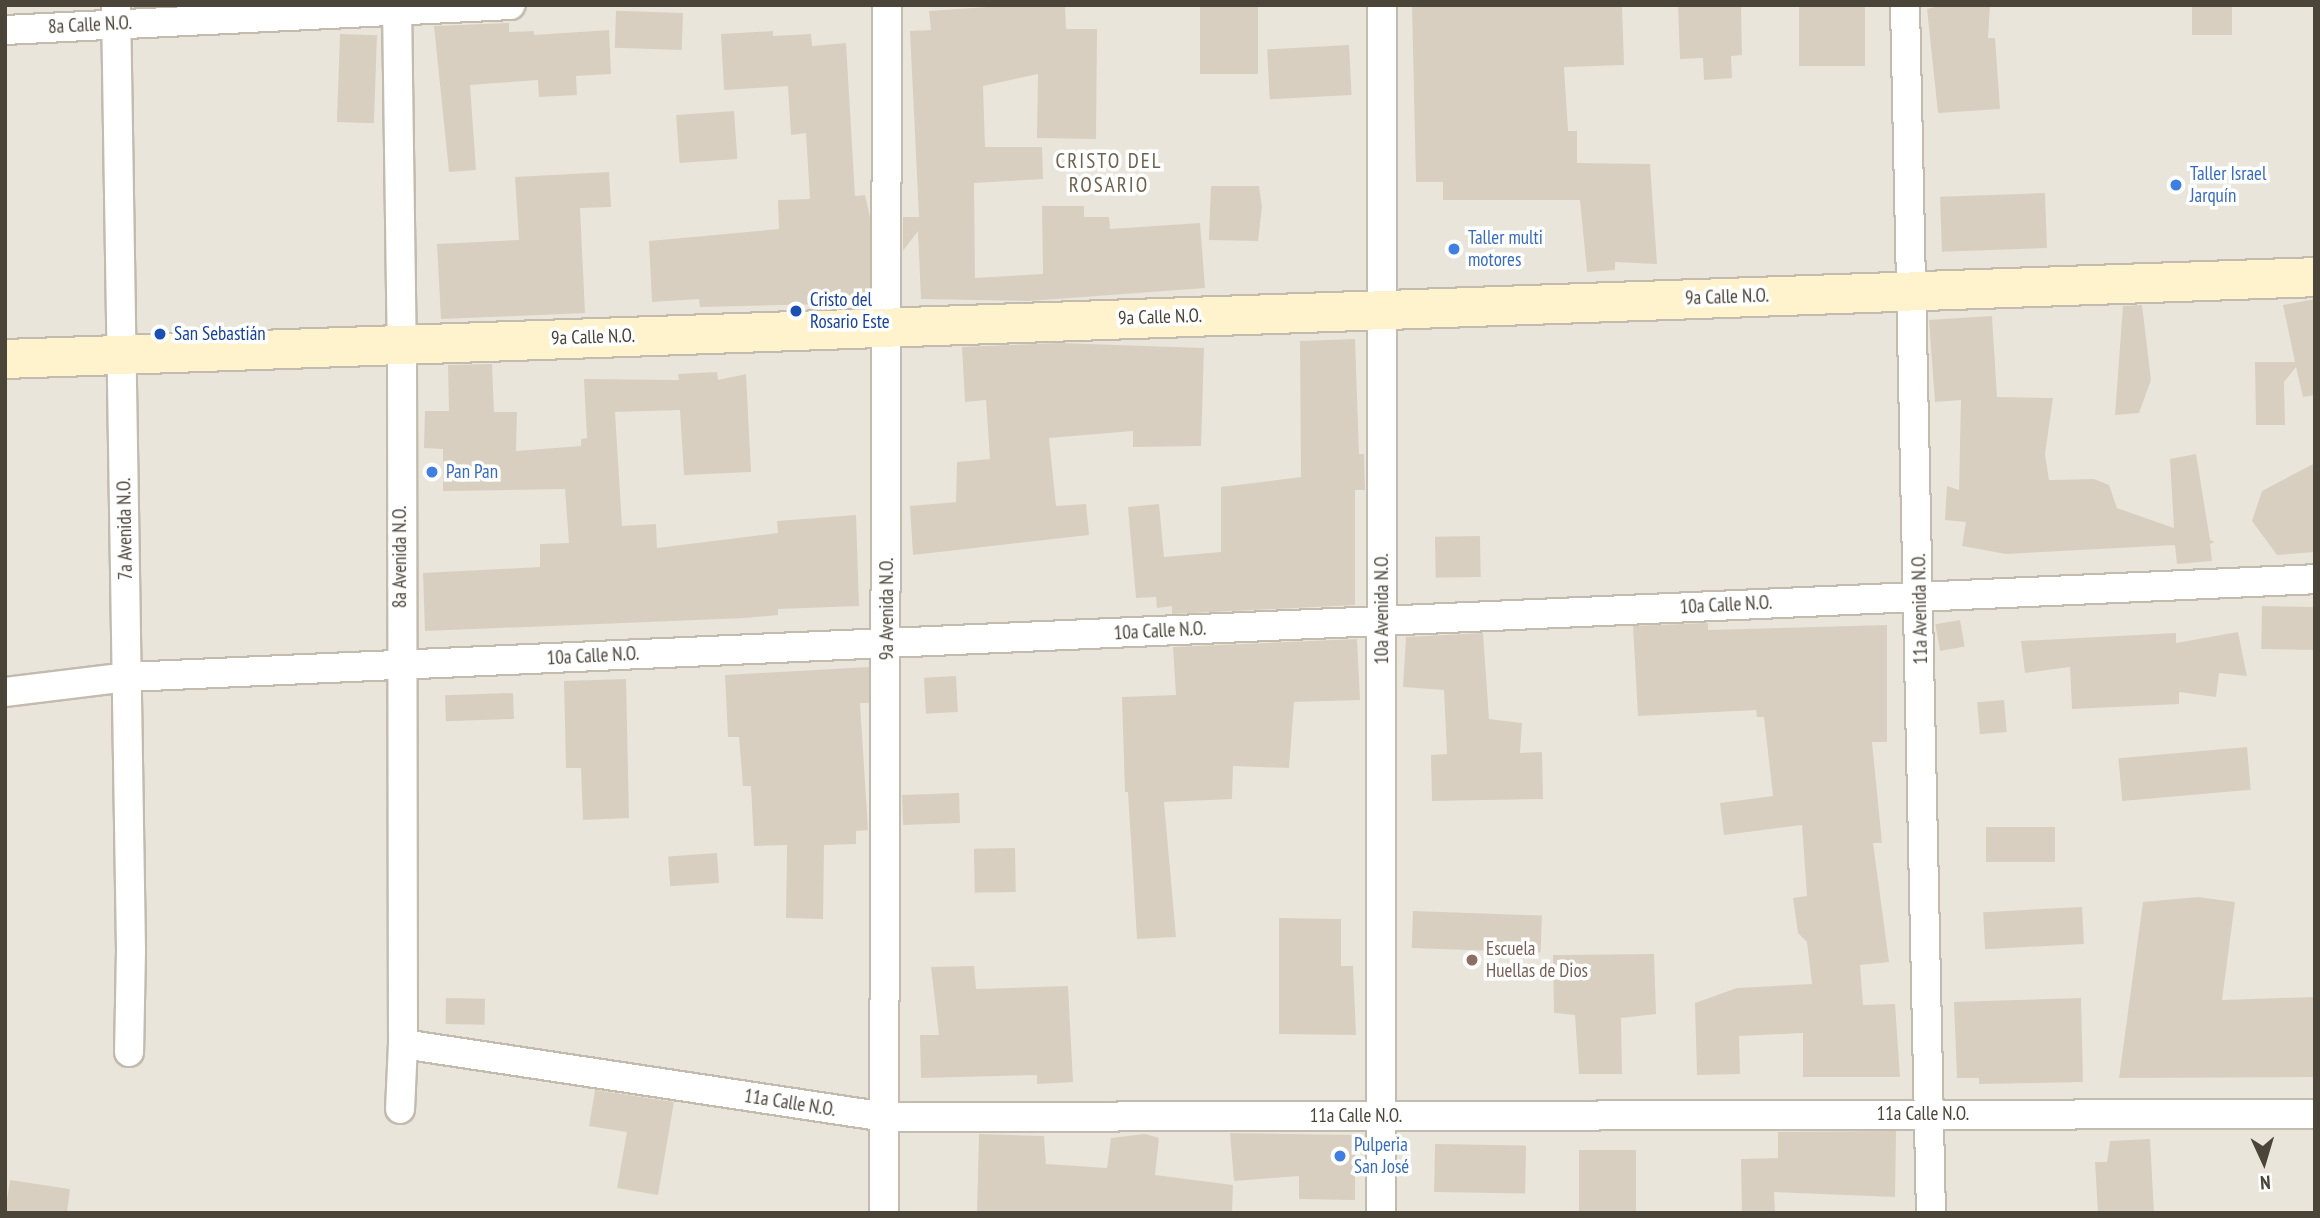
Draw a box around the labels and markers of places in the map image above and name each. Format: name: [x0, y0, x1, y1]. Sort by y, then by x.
place label: Taller Israel Jarquín: [2190, 163, 2266, 207]
marker: Taller Israel Jarquín: [2168, 177, 2184, 193]
place label: Taller multi motores: [1468, 227, 1543, 271]
marker: Taller multi motores: [1446, 241, 1462, 257]
place label: Cristo del Rosario Este: [810, 289, 890, 333]
marker: Cristo del Rosario Este: [788, 303, 804, 319]
place label: San Sebastián: [174, 323, 266, 345]
marker: San Sebastián: [152, 326, 168, 342]
place label: Pan Pan: [446, 461, 498, 483]
marker: Pan Pan: [424, 464, 440, 480]
place label: Escuela Huellas de Dios: [1486, 938, 1588, 982]
marker: Escuela Huellas de Dios: [1464, 952, 1480, 968]
place label: Pulperia San José: [1354, 1134, 1409, 1178]
marker: Pulperia San José: [1332, 1148, 1348, 1164]

